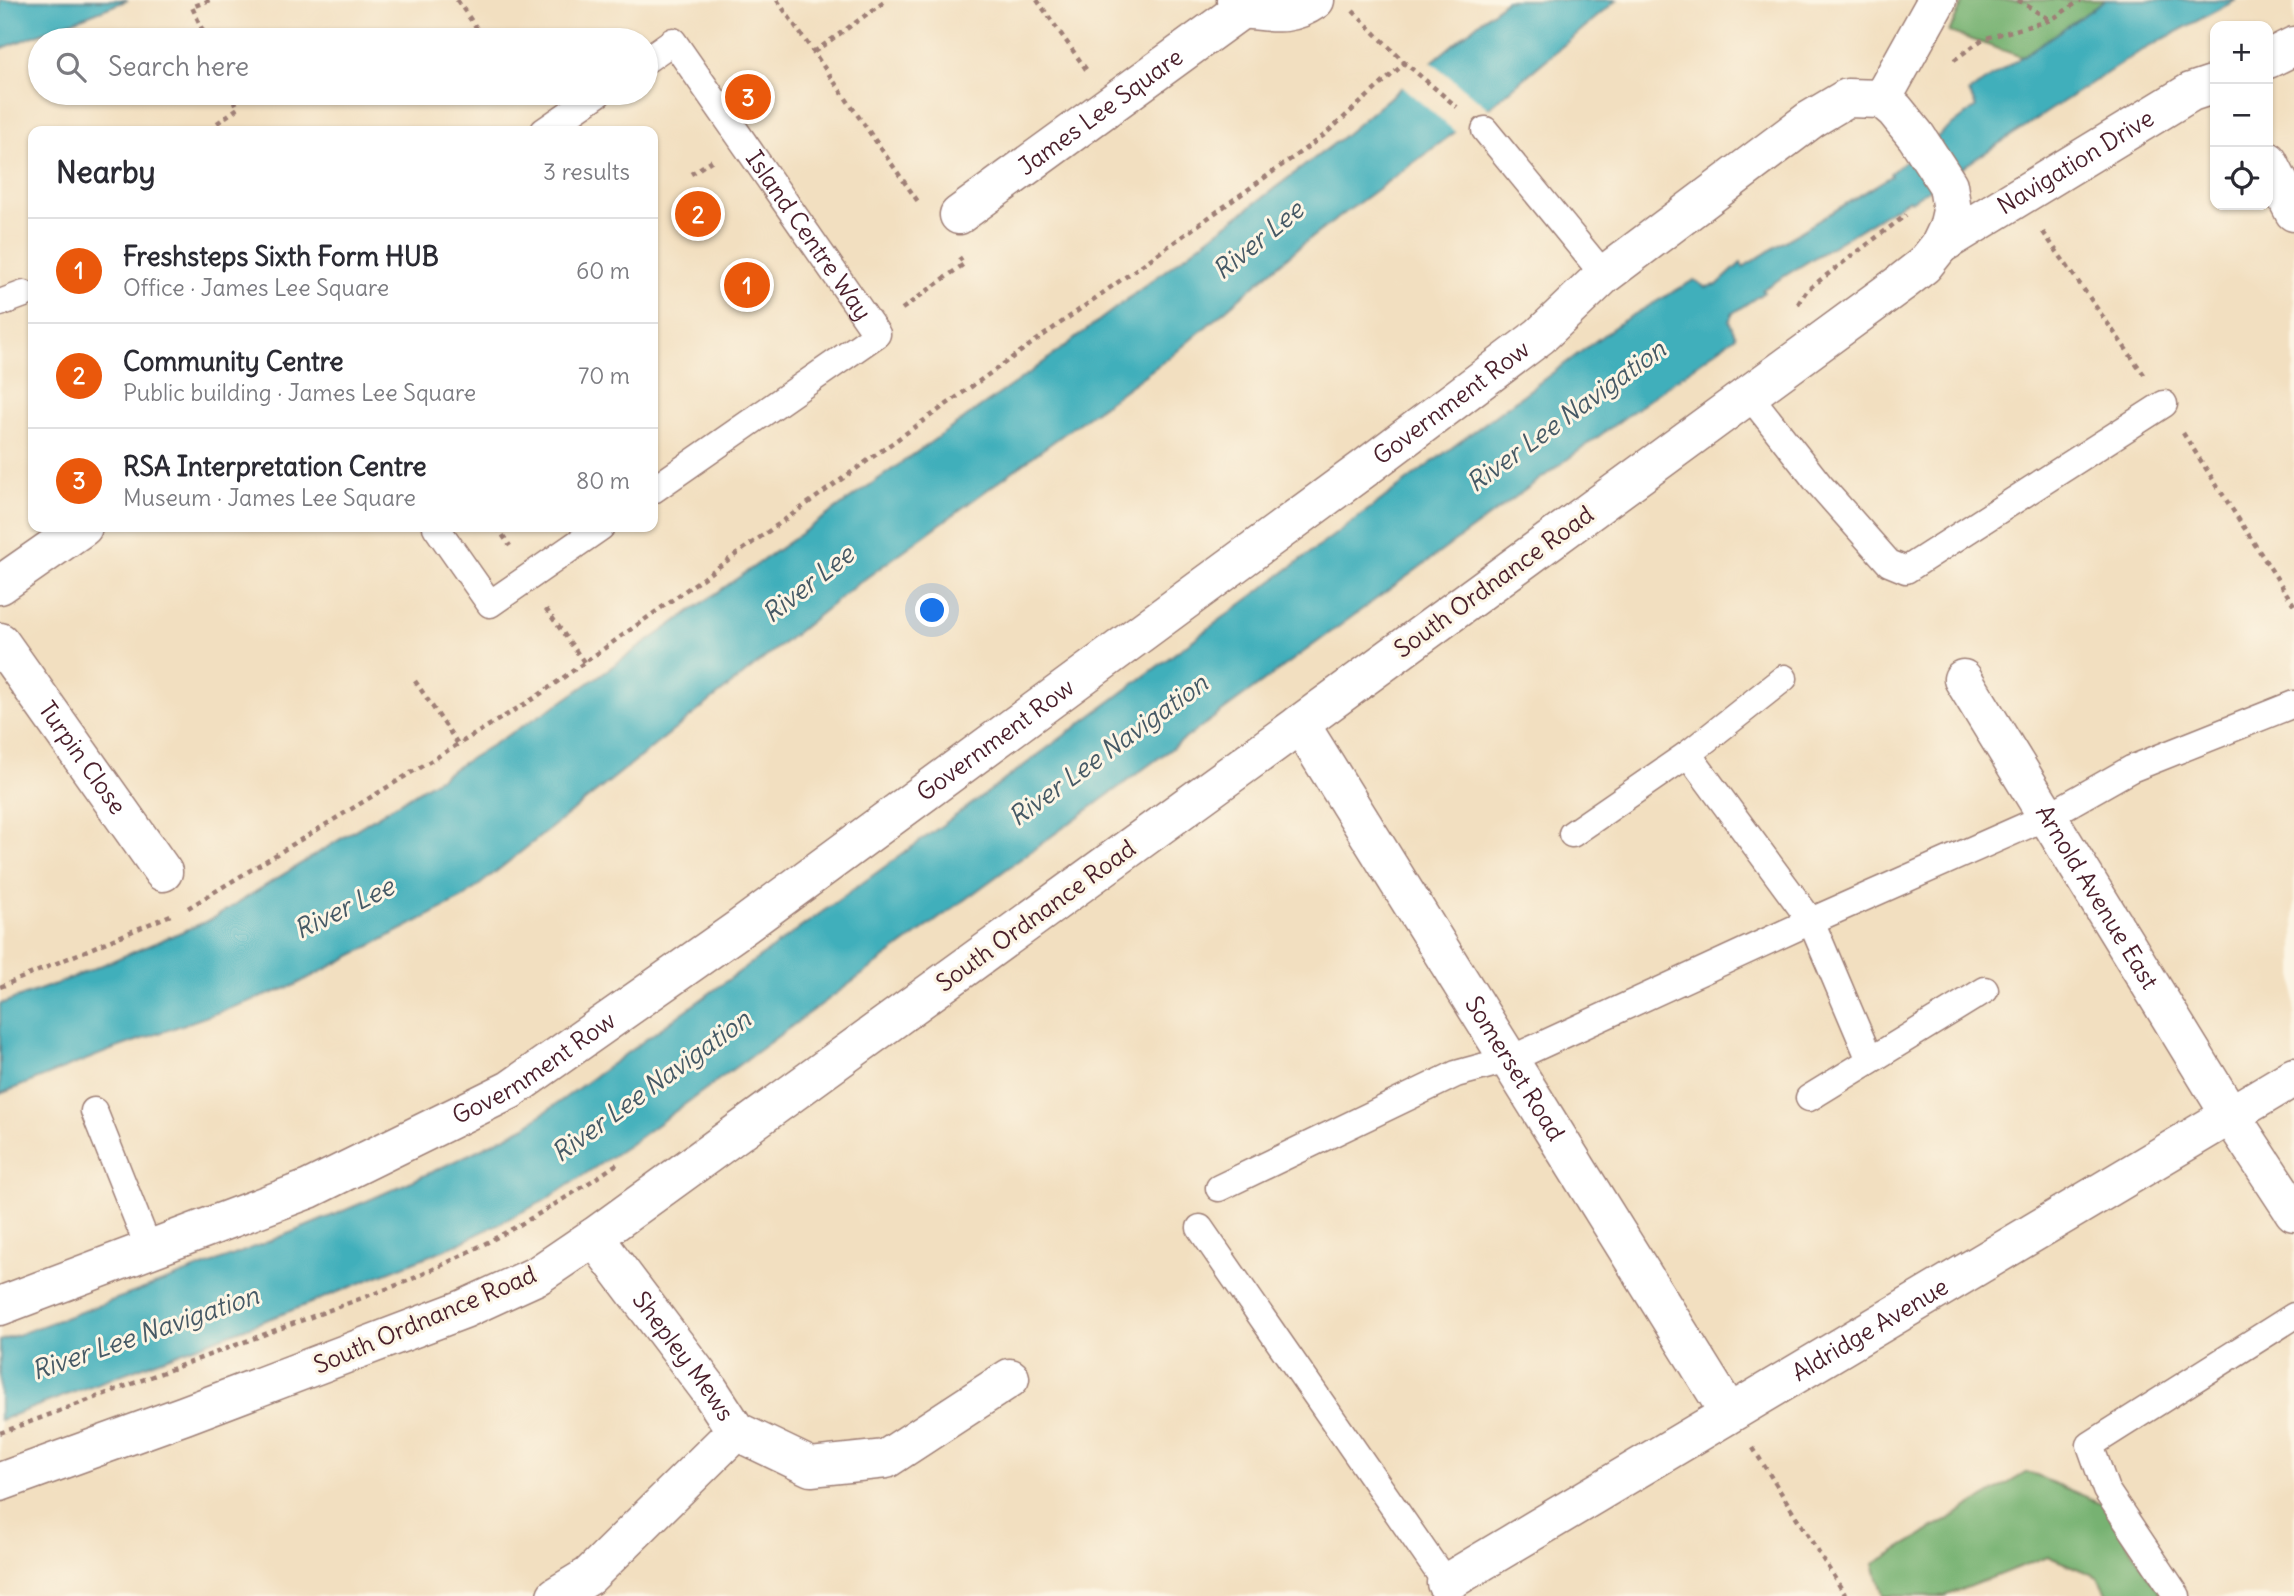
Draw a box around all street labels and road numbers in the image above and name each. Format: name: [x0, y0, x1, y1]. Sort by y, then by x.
street label: James Lee Square: [1012, 41, 1188, 181]
street label: Navigation Drive: [1992, 102, 2159, 220]
street label: Island Centre Way: [740, 144, 879, 326]
street label: Government Row: [1367, 333, 1535, 471]
street label: South Ordnance Road: [1388, 499, 1599, 664]
street label: Government Row: [910, 671, 1080, 807]
street label: Turpin Close: [33, 695, 133, 820]
street label: Arnold Avenue East: [2030, 799, 2166, 994]
street label: South Ordnance Road: [930, 833, 1141, 998]
street label: Somerset Road: [1459, 990, 1572, 1146]
street label: Government Row: [447, 1005, 621, 1130]
street label: South Ordnance Road: [309, 1259, 540, 1380]
street label: Aldridge Avenue: [1786, 1271, 1953, 1387]
street label: Shepley Mews: [626, 1285, 741, 1426]

